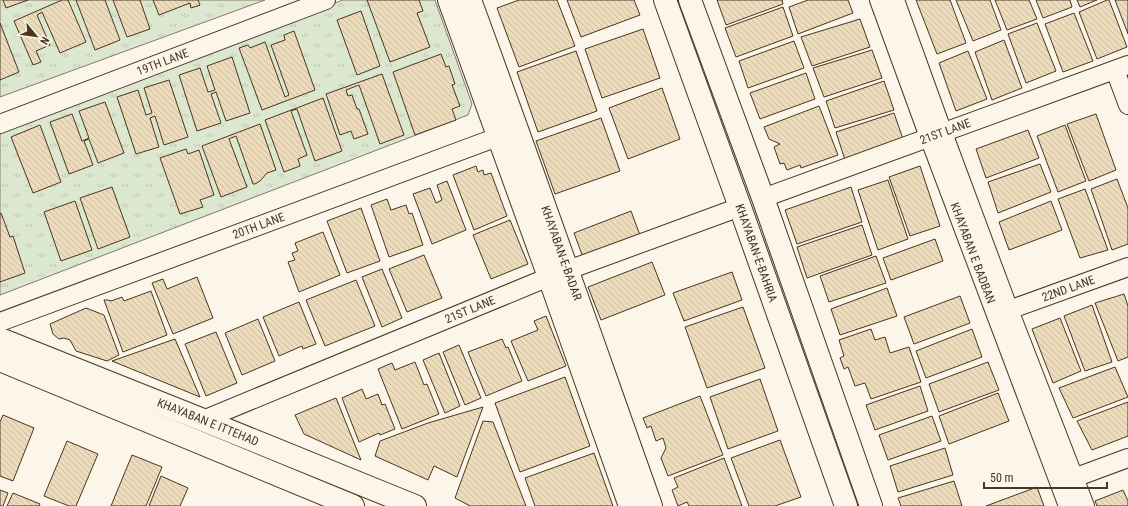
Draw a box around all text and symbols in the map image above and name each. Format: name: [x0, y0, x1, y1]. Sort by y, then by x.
north arrow: [16, 16, 56, 56]
text: N: [37, 35, 52, 47]
street label: 19TH LANE: [135, 46, 191, 78]
street label: 21ST LANE: [918, 116, 973, 147]
street label: KHAYABAN E BADBAN: [947, 201, 998, 306]
street label: KHAYABAN-E-BAHRIA: [732, 202, 780, 304]
street label: KHAYABAN-E-BADAR: [538, 204, 585, 303]
street label: 20TH LANE: [231, 210, 287, 242]
street label: 22ND LANE: [1040, 273, 1097, 305]
street label: 21ST LANE: [443, 293, 497, 326]
street label: KHAYABAN E ITTEHAD: [155, 395, 261, 449]
scale bar: [984, 464, 1107, 490]
text: 50 m: [990, 471, 1014, 485]

